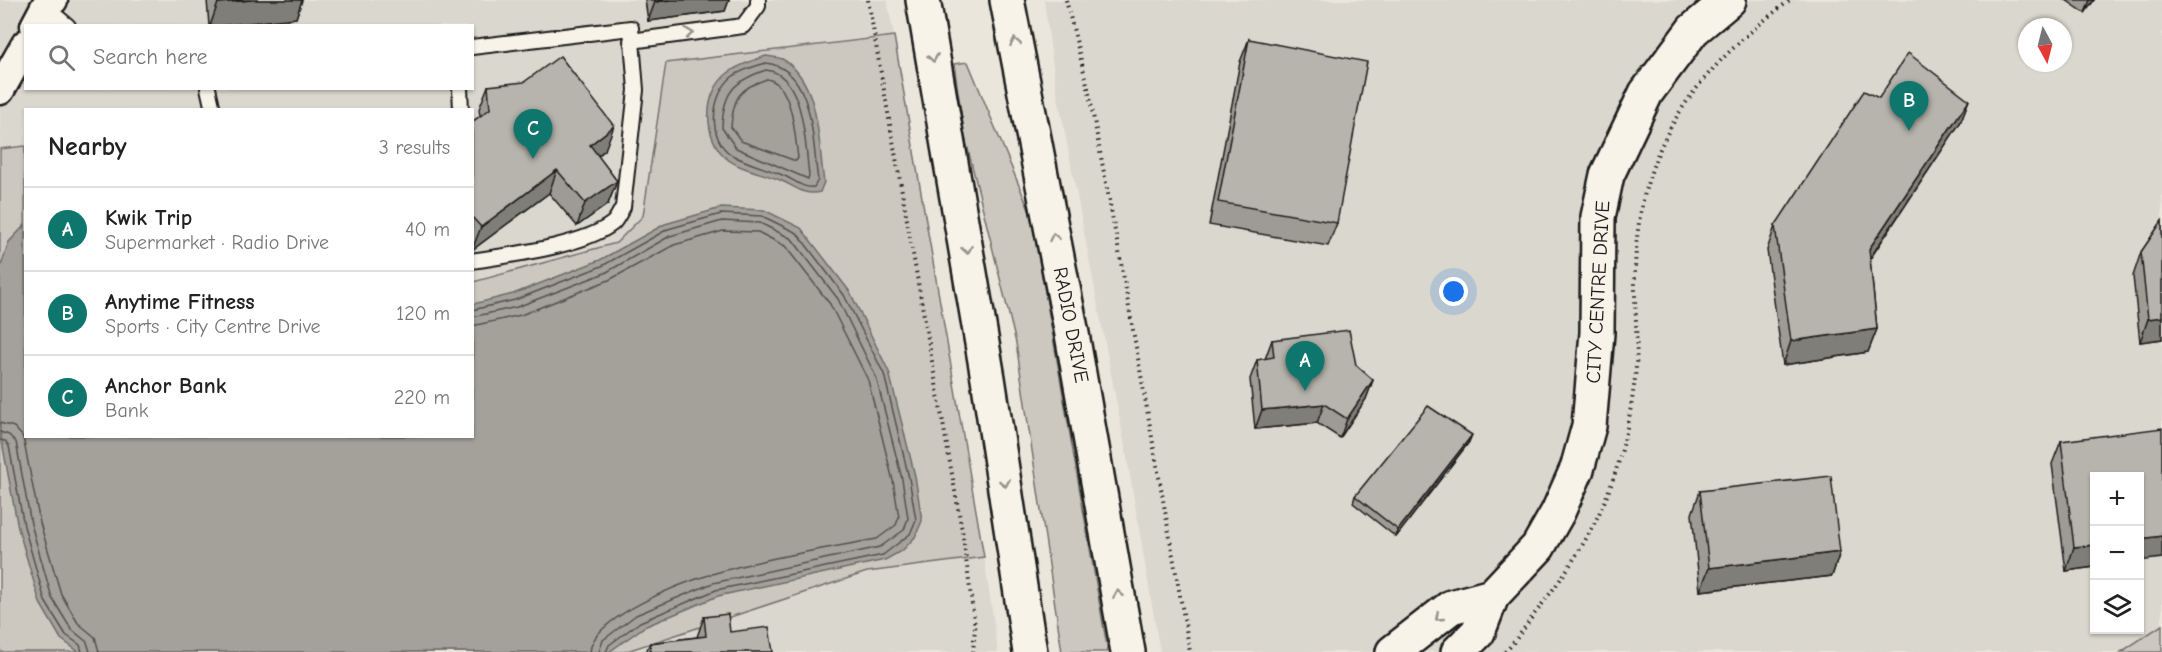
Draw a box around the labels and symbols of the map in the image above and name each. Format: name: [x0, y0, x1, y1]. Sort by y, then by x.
north arrow: [2018, 18, 2072, 72]
one-way arrow: [685, 27, 694, 40]
one-way arrow: [1009, 38, 1022, 48]
one-way arrow: [926, 52, 939, 62]
pin: B: [1890, 82, 1928, 131]
pin: C: [514, 110, 552, 159]
street label: CITY CENTRE DRIVE: [1582, 200, 1614, 384]
one-way arrow: [1048, 232, 1061, 242]
one-way arrow: [960, 245, 972, 254]
street label: RADIO DRIVE: [1049, 265, 1093, 385]
your location: [1439, 277, 1468, 306]
pin: A: [1286, 342, 1324, 391]
one-way arrow: [998, 478, 1010, 487]
one-way arrow: [1113, 590, 1125, 599]
one-way arrow: [1435, 610, 1446, 621]

